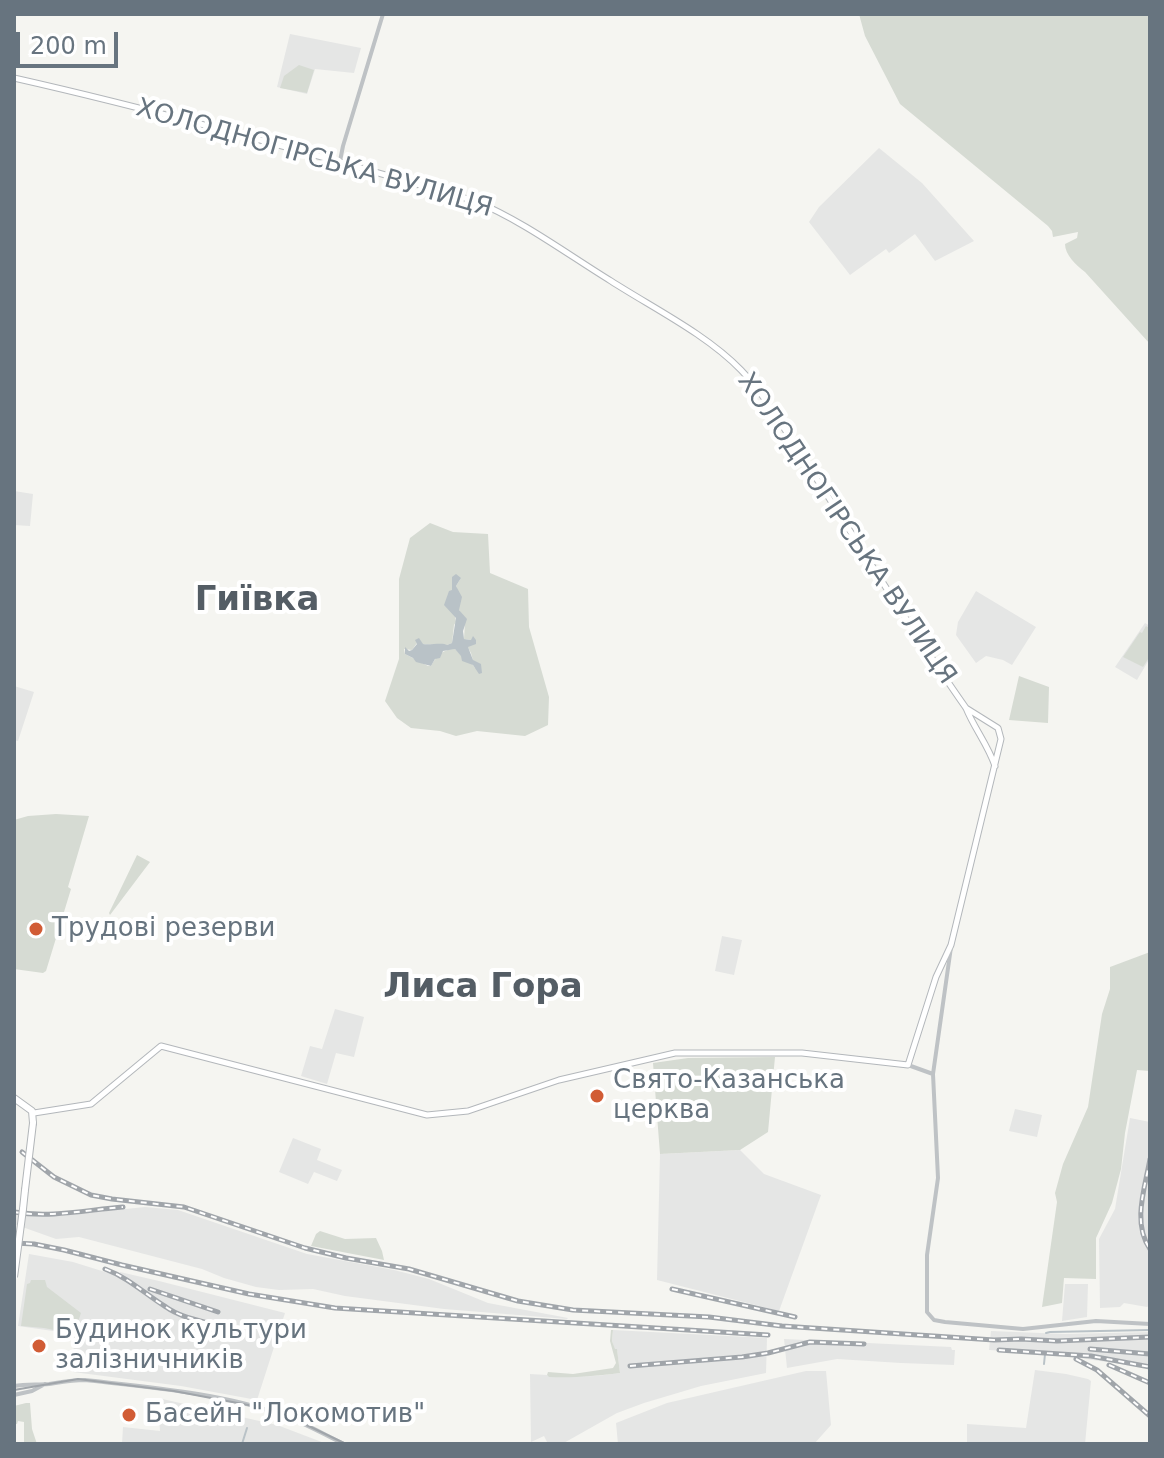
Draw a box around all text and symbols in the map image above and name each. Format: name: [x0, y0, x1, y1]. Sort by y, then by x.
scale bar: [20, 16, 122, 66]
text: 200 m: [30, 32, 107, 60]
street label: ХОЛОДНОГІРСЬКА ВУЛИЦЯ: [132, 93, 496, 225]
street label: ХОЛОДНОГІРСЬКА ВУЛИЦЯ: [730, 367, 962, 691]
district label: Гиївка: [195, 581, 319, 621]
place label: Трудові резерви: [52, 913, 276, 945]
marker: Трудові резерви: [27, 920, 45, 938]
district label: Лиса Гора: [383, 968, 583, 1008]
place label: Свято-Казанська церква: [613, 1065, 845, 1126]
marker: Свято-Казанська церква: [588, 1087, 606, 1105]
place label: Будинок культури залізничників: [55, 1315, 307, 1376]
marker: Будинок культури залізничників: [30, 1337, 48, 1355]
place label: Басейн "Локомотив": [145, 1399, 425, 1431]
marker: Басейн "Локомотив": [120, 1406, 138, 1424]

